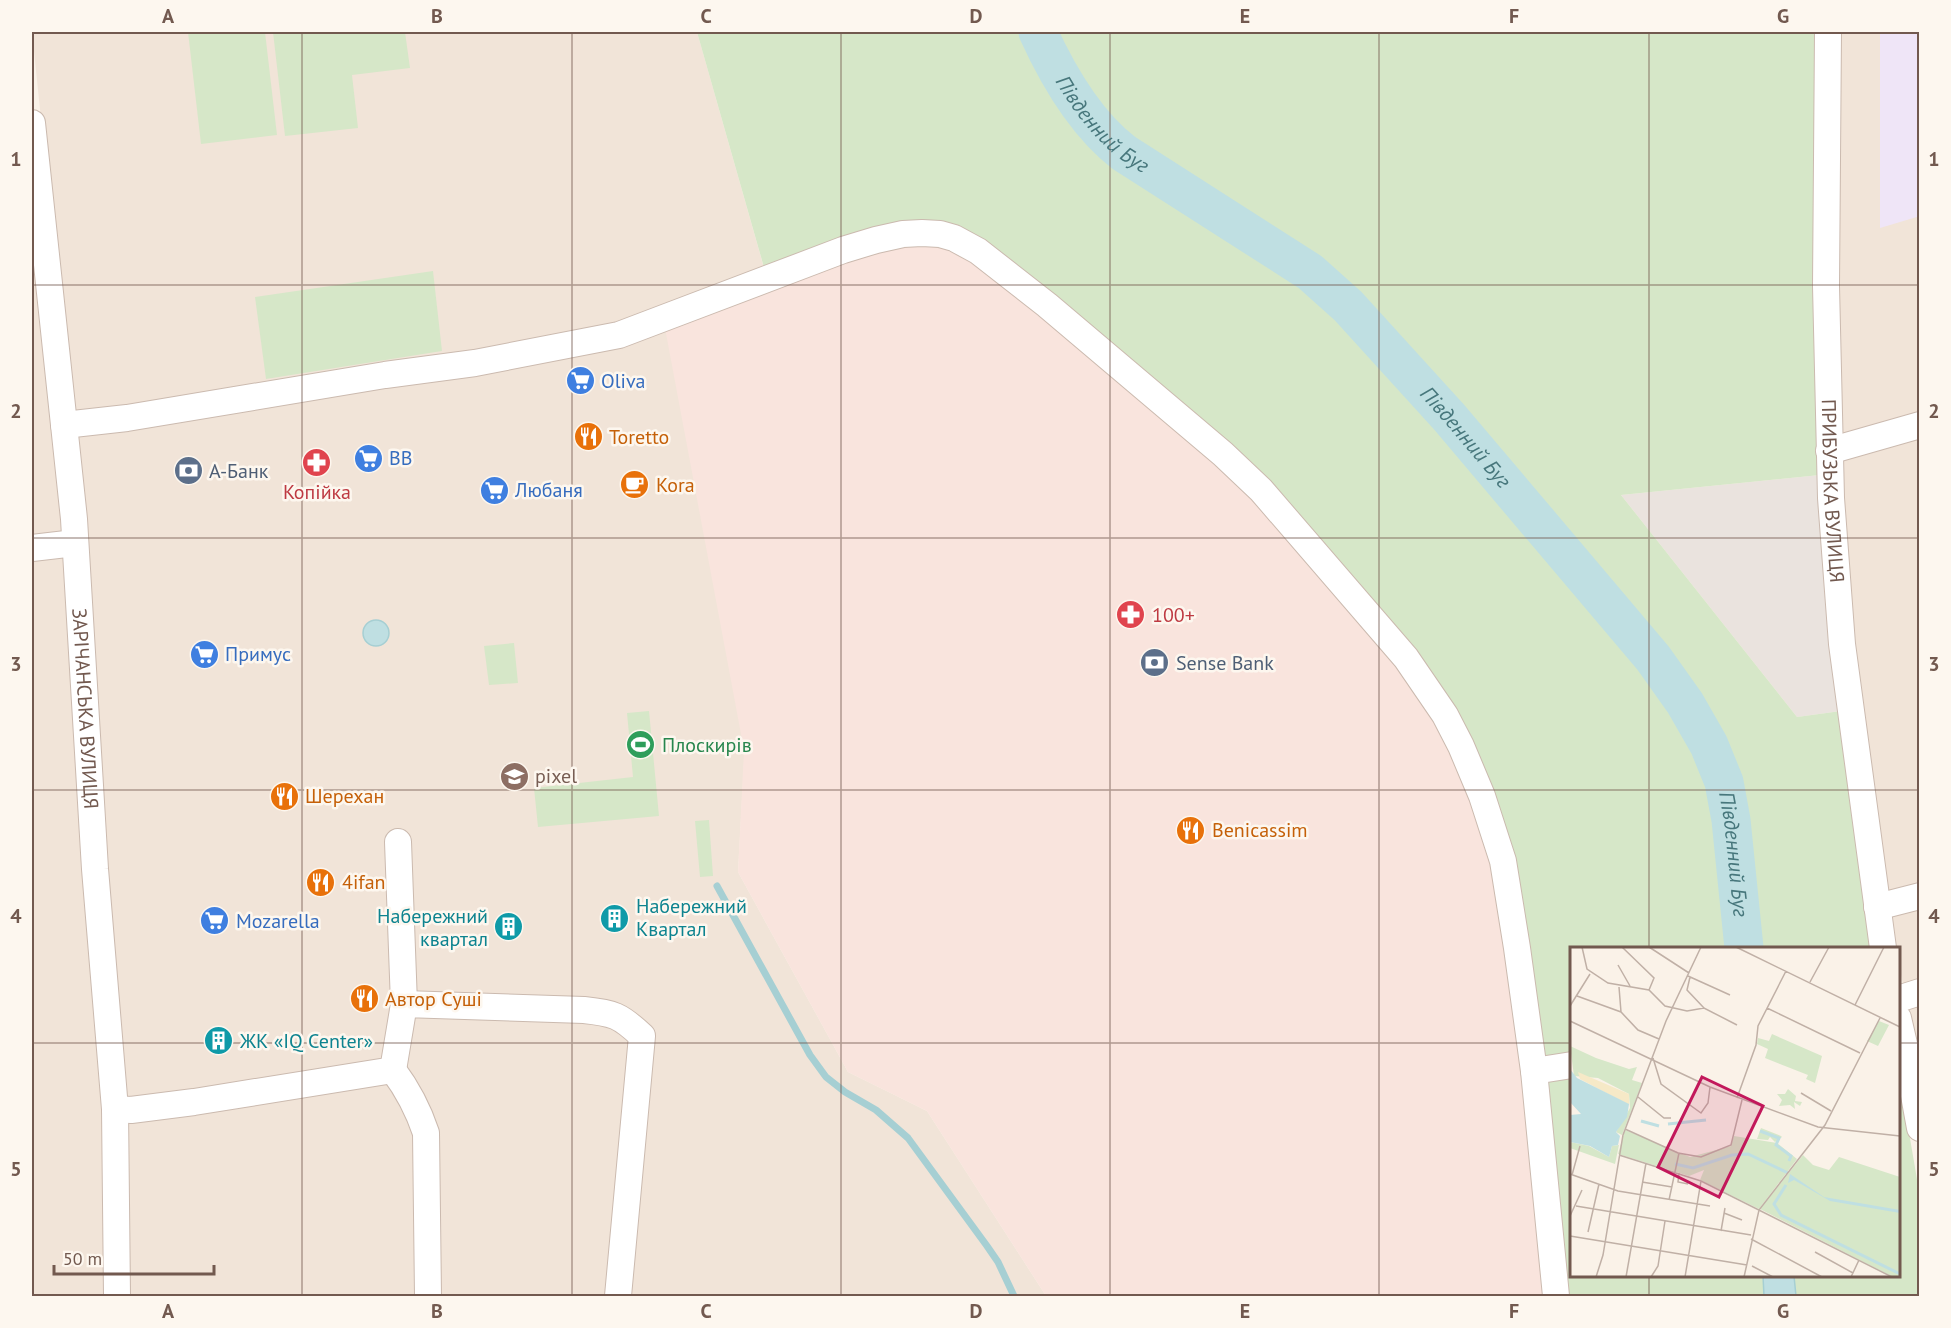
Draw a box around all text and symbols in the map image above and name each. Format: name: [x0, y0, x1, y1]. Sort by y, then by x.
text: A: [162, 3, 175, 29]
text: B: [431, 3, 443, 29]
text: C: [700, 3, 712, 29]
text: D: [970, 3, 983, 29]
text: E: [1240, 3, 1250, 29]
text: F: [1509, 3, 1519, 29]
text: G: [1777, 3, 1789, 29]
water label: Південний Буг: [1050, 70, 1155, 179]
text: 1: [10, 146, 22, 172]
text: 1: [1928, 146, 1940, 172]
supermarket icon: Oliva: [564, 365, 596, 397]
place label: Oliva: [601, 368, 645, 394]
water label: Південний Буг: [1415, 380, 1518, 494]
text: 2: [10, 398, 22, 424]
text: 2: [1928, 398, 1940, 424]
street label: ПРИБУЗЬКА ВУЛИЦЯ: [1816, 399, 1850, 584]
restaurant icon: Toretto: [572, 421, 604, 453]
place label: Toretto: [609, 424, 669, 450]
supermarket icon: ВВ: [352, 442, 384, 474]
place label: ВВ: [389, 445, 412, 471]
pharmacy icon: Копійка: [301, 446, 333, 478]
bank icon: А-Банк: [172, 455, 204, 487]
place label: А-Банк: [209, 458, 269, 484]
cafe icon: Kora: [619, 469, 651, 501]
place label: Kora: [656, 472, 695, 498]
supermarket icon: Любаня: [478, 474, 510, 506]
place label: Любаня: [514, 477, 583, 503]
place label: Копійка: [283, 479, 351, 505]
pharmacy icon: 100+: [1115, 599, 1147, 631]
place label: 100+: [1152, 602, 1195, 628]
street label: ЗАРІЧАНСЬКА ВУЛИЦЯ: [66, 607, 104, 810]
supermarket icon: Примус: [188, 638, 220, 670]
place label: Примус: [225, 641, 291, 667]
bank icon: Sense Bank: [1139, 647, 1171, 679]
place label: Sense Bank: [1176, 650, 1274, 676]
text: 3: [10, 651, 22, 677]
text: 3: [1928, 651, 1940, 677]
sports icon: Плоскирів: [625, 729, 657, 761]
place label: Плоскирів: [662, 732, 752, 758]
school or university icon: pixel: [498, 760, 530, 792]
place label: pixel: [535, 763, 577, 789]
restaurant icon: Шерехан: [268, 780, 300, 812]
place label: Шерехан: [305, 783, 384, 809]
water label: Південний Буг: [1713, 789, 1755, 919]
restaurant icon: Benicassim: [1175, 814, 1207, 846]
place label: Benicassim: [1212, 817, 1308, 843]
restaurant icon: 4ifan: [305, 866, 337, 898]
place label: 4ifan: [342, 869, 386, 895]
place label: Набережний Квартал: [636, 893, 747, 942]
building icon: Набережний Квартал: [599, 902, 631, 934]
text: 4: [10, 903, 22, 929]
place label: Набережний квартал: [377, 903, 488, 952]
text: 4: [1928, 903, 1940, 929]
supermarket icon: Mozarella: [199, 905, 231, 937]
place label: Mozarella: [236, 908, 320, 934]
building icon: Набережний квартал: [493, 911, 525, 943]
inset map: [1570, 947, 1900, 1277]
restaurant icon: Автор Суші: [348, 983, 380, 1015]
place label: Автор Суші: [385, 986, 482, 1012]
building icon: ЖК «IQ Center»: [203, 1025, 235, 1057]
place label: ЖК «IQ Center»: [239, 1028, 373, 1054]
text: 5: [10, 1156, 22, 1182]
text: 5: [1928, 1156, 1940, 1182]
scale bar: [54, 1238, 214, 1276]
text: 50 m: [63, 1247, 102, 1270]
text: A: [162, 1298, 175, 1324]
text: B: [431, 1298, 443, 1324]
text: C: [700, 1298, 712, 1324]
text: D: [970, 1298, 983, 1324]
text: E: [1240, 1298, 1250, 1324]
text: F: [1509, 1298, 1519, 1324]
text: G: [1777, 1298, 1789, 1324]

